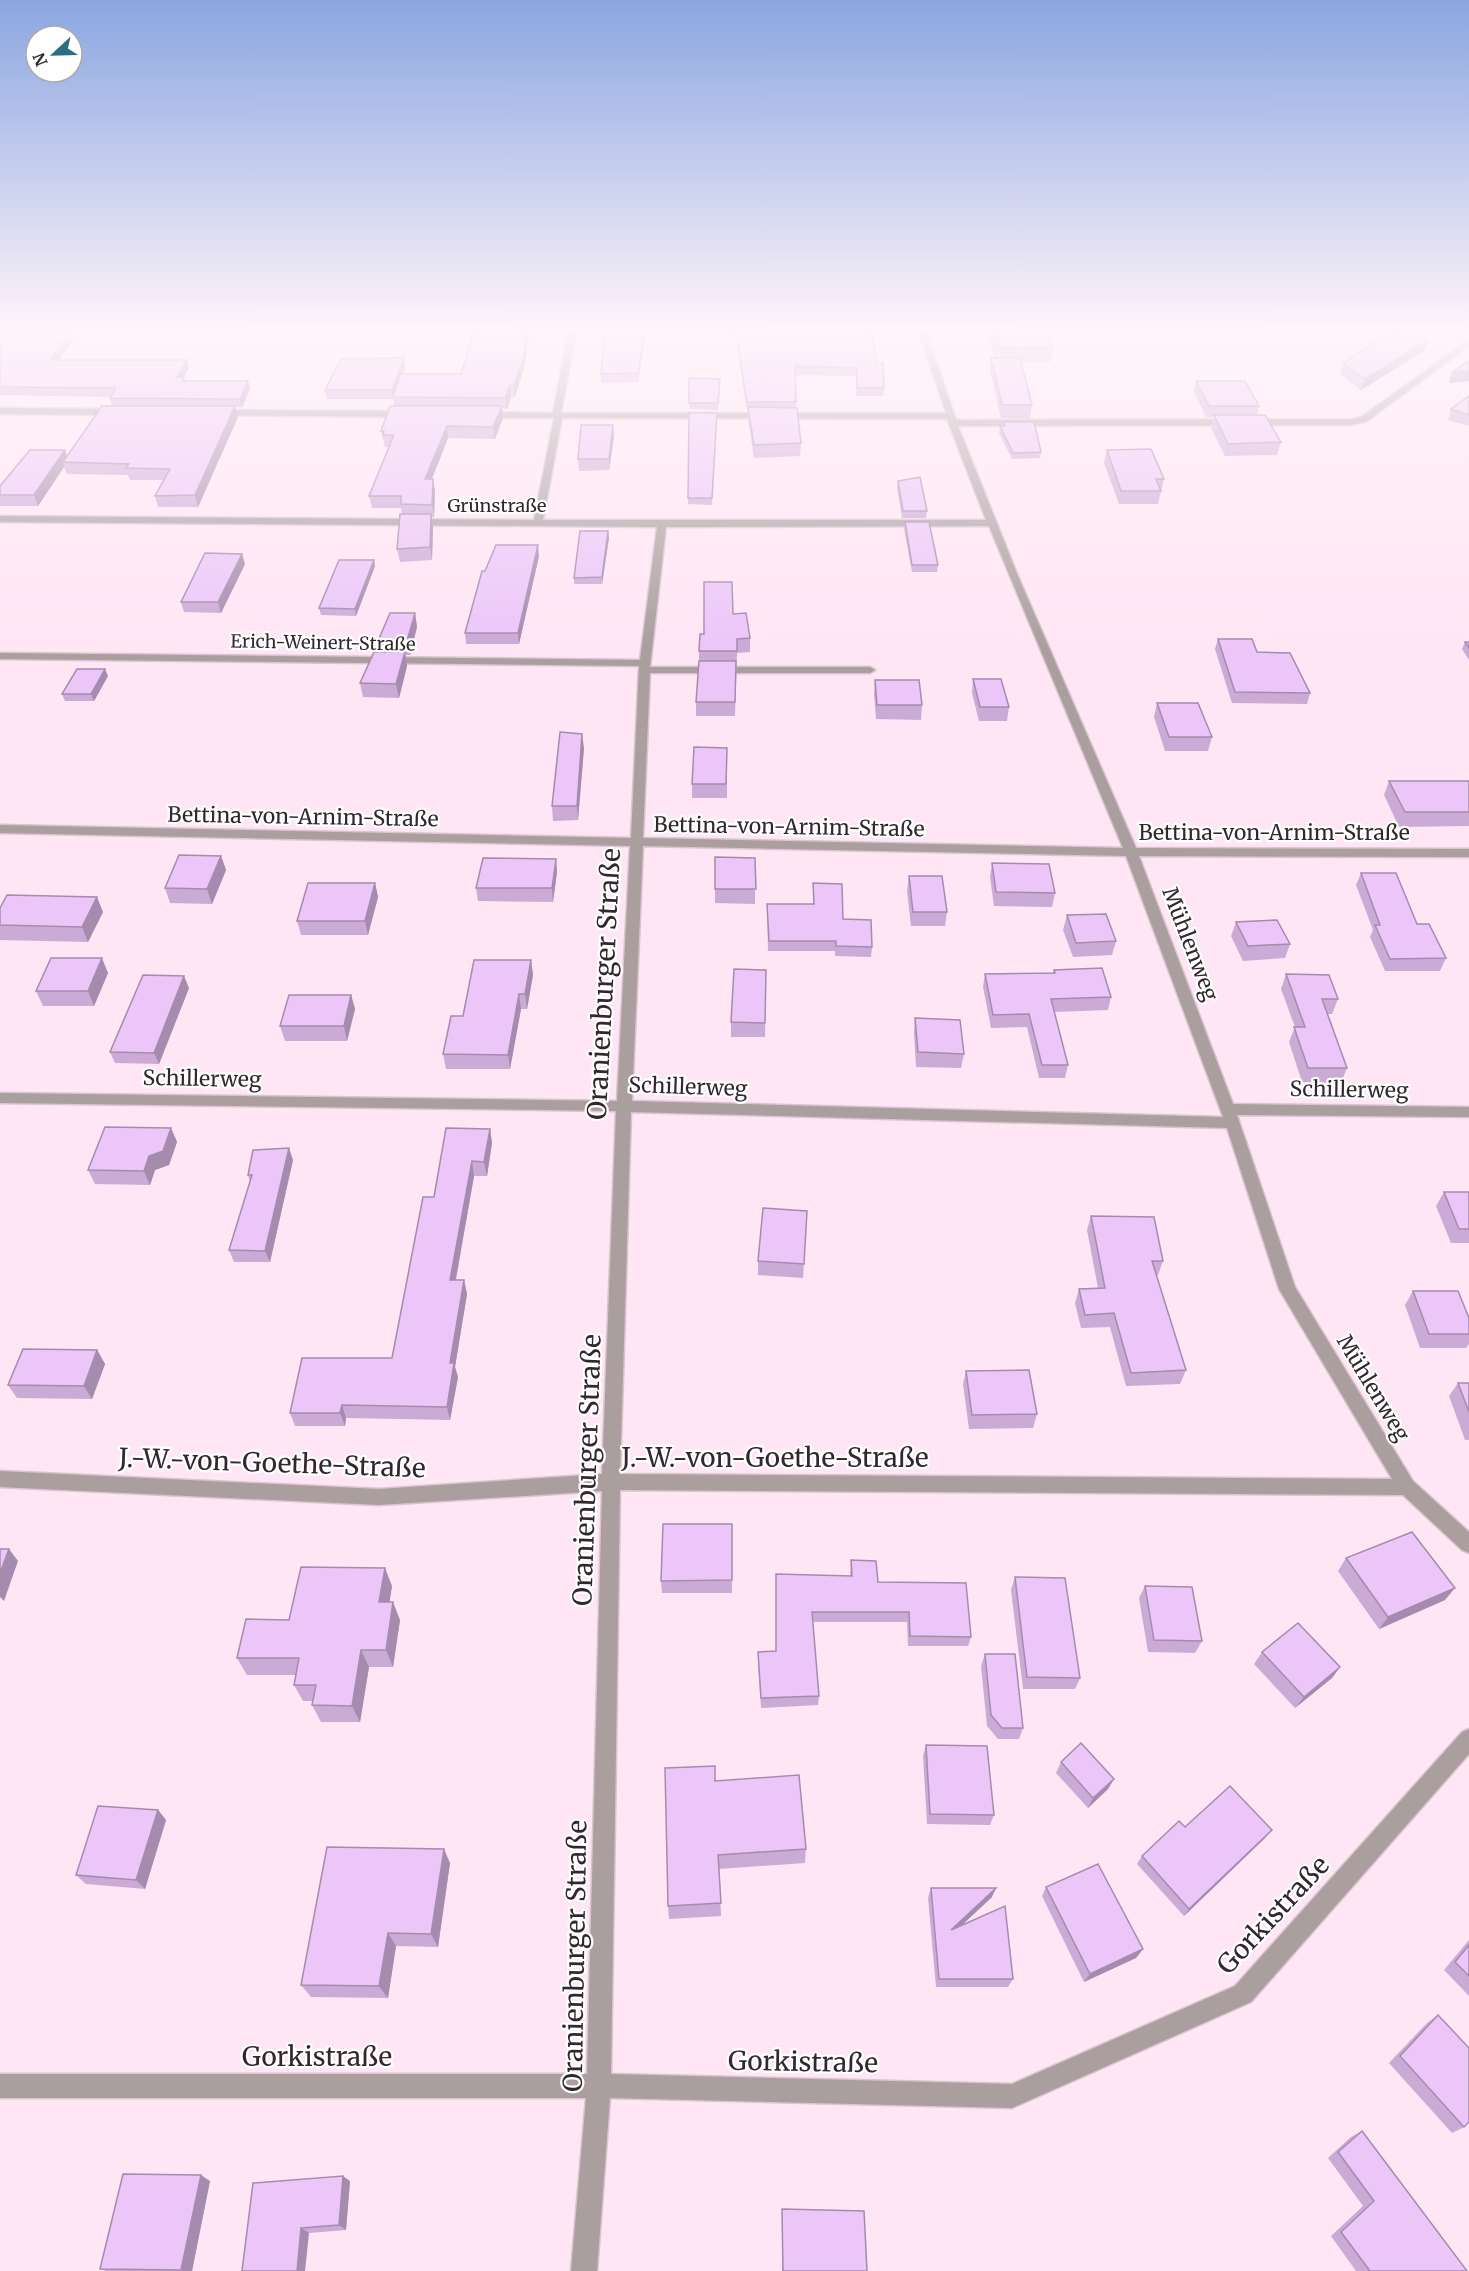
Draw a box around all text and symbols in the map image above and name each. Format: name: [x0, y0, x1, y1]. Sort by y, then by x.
north arrow: [24, 24, 84, 84]
text: N: [28, 50, 52, 69]
street label: Grünstraße: [448, 494, 546, 517]
street label: Erich-Weinert-Straße: [230, 629, 416, 656]
street label: Bettina-von-Arnim-Straße: [167, 801, 439, 832]
street label: Bettina-von-Arnim-Straße: [653, 811, 925, 842]
street label: Bettina-von-Arnim-Straße: [1138, 819, 1410, 846]
street label: Oranienburger Straße: [580, 847, 627, 1121]
street label: Mühlenweg: [1156, 883, 1225, 1005]
street label: Schillerweg: [142, 1064, 262, 1093]
street label: Schillerweg: [628, 1071, 748, 1102]
street label: Schillerweg: [1289, 1075, 1409, 1104]
street label: Mühlenweg: [1331, 1330, 1416, 1446]
street label: Oranienburger Straße: [565, 1334, 608, 1606]
street label: J.-W.-von-Goethe-Straße: [117, 1441, 426, 1484]
street label: J.-W.-von-Goethe-Straße: [620, 1441, 929, 1474]
street label: Oranienburger Straße: [556, 1820, 593, 2092]
street label: Gorkistraße: [1209, 1849, 1336, 1981]
street label: Gorkistraße: [242, 2040, 392, 2073]
street label: Gorkistraße: [728, 2044, 878, 2079]

